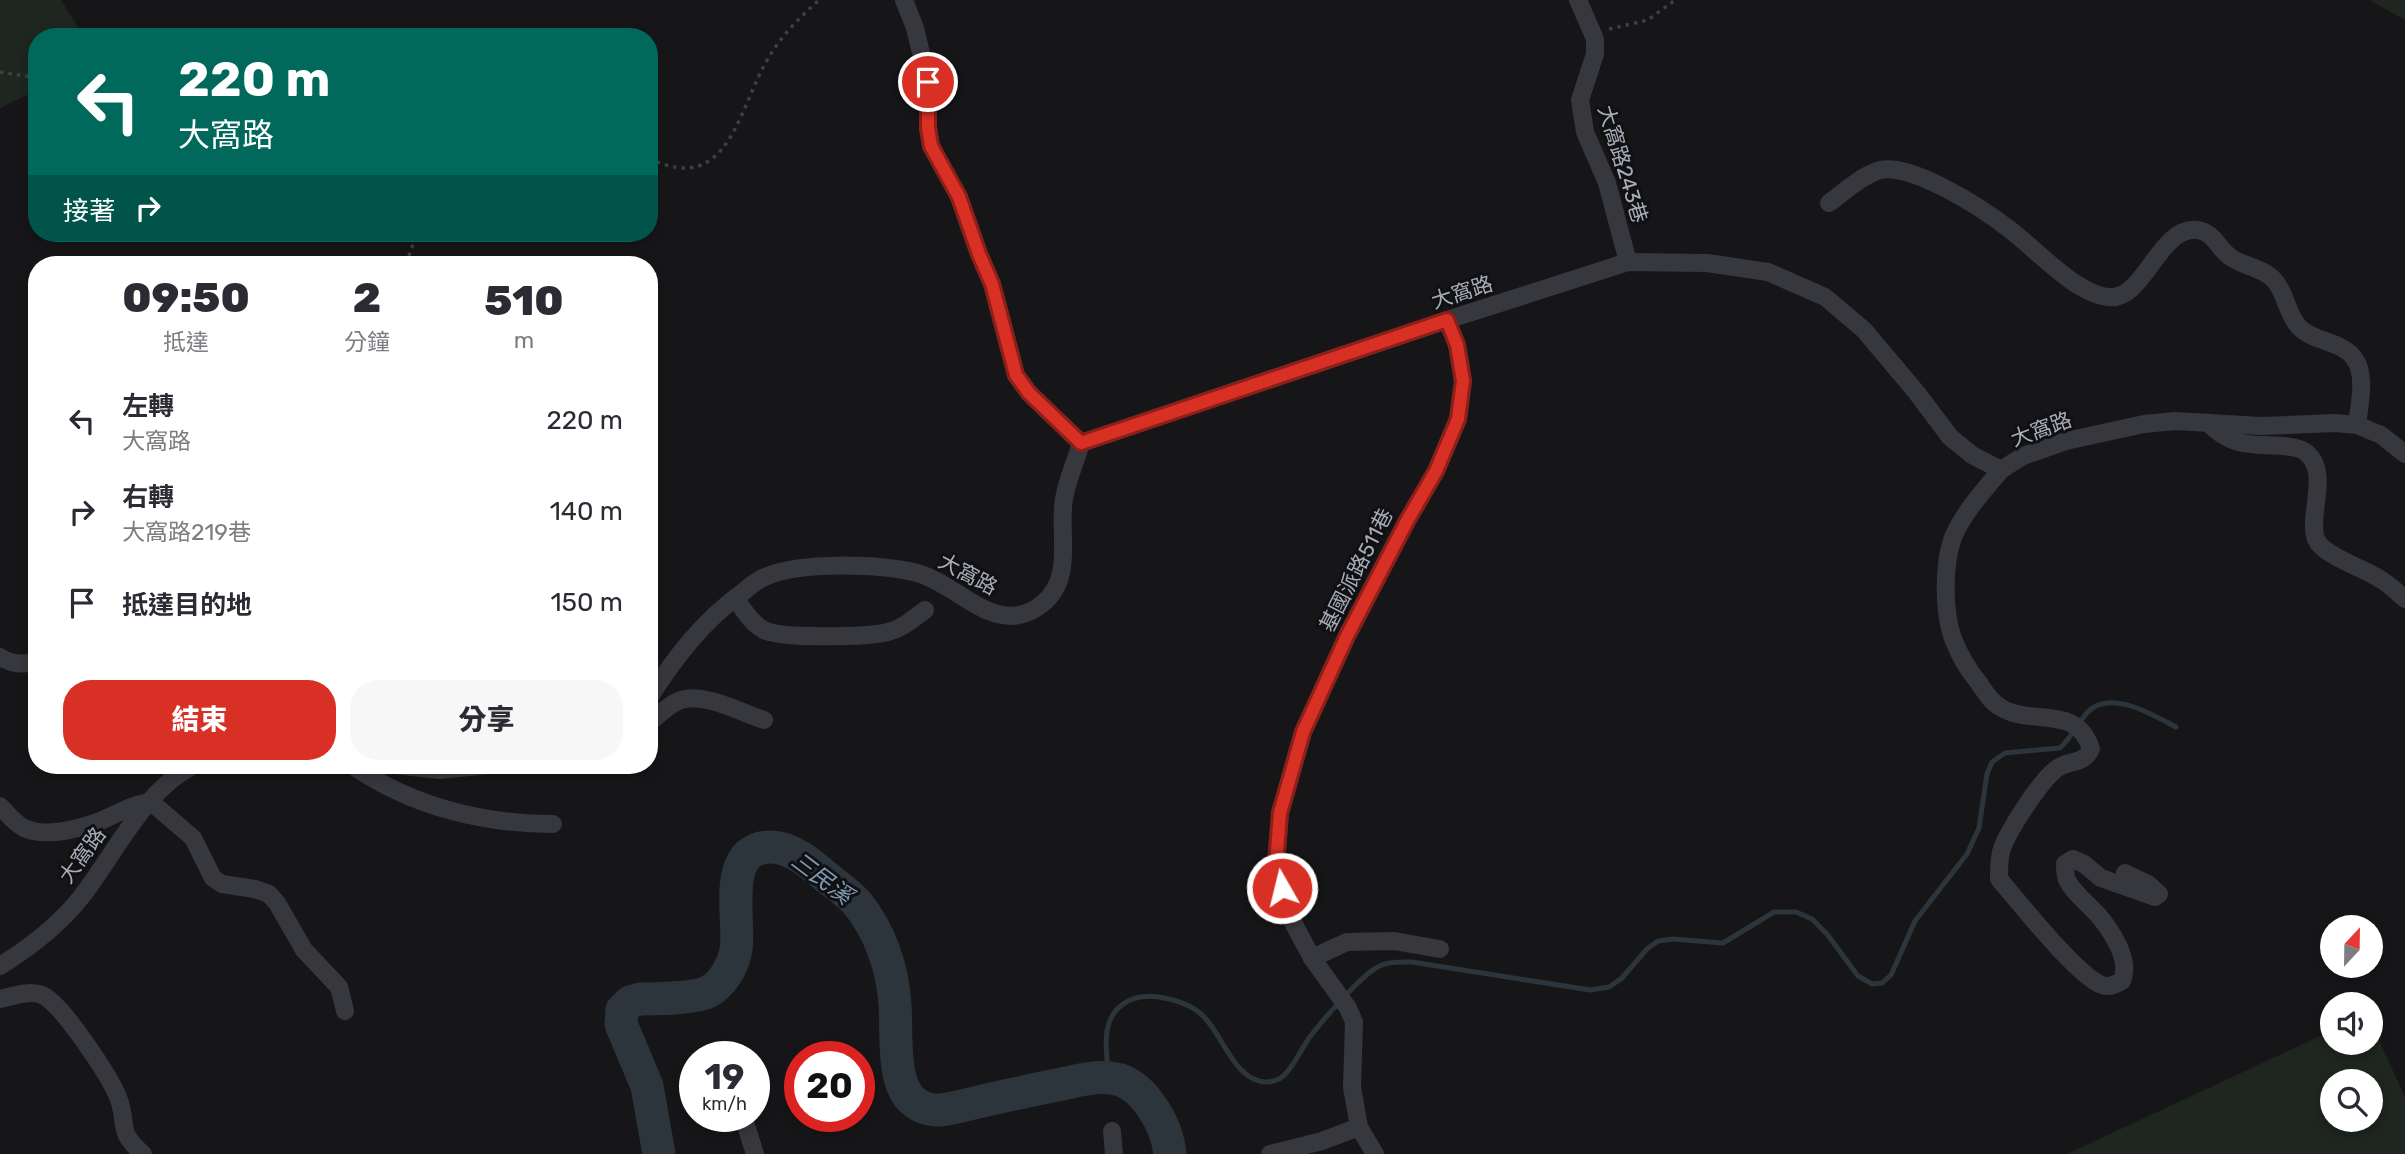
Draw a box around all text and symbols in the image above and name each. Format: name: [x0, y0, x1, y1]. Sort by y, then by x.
text: 220 m: [178, 50, 330, 108]
pin: [898, 52, 958, 112]
icon: left: [63, 56, 154, 147]
icon: arrive: [909, 63, 947, 101]
street label: 大窩路243巷: [1593, 102, 1653, 226]
text: 大窩路: [178, 116, 274, 154]
icon: right: [129, 189, 167, 227]
text: 接著: [63, 196, 115, 227]
street label: 大窩路: [1428, 270, 1496, 314]
text: 09:50: [122, 273, 250, 323]
text: 2: [353, 273, 381, 323]
text: 510: [484, 276, 564, 326]
text: m: [514, 326, 534, 354]
text: 抵達: [163, 328, 209, 356]
text: 分鐘: [344, 328, 390, 356]
text: 左轉: [122, 391, 174, 422]
icon: left: [63, 402, 101, 440]
text: 220 m: [546, 405, 623, 436]
street label: 大窩路: [2007, 406, 2075, 452]
text: 大窩路: [122, 427, 191, 455]
text: 右轉: [122, 482, 174, 513]
icon: right: [63, 493, 101, 531]
text: 140 m: [550, 496, 623, 527]
street label: 基國派路511巷: [1314, 504, 1398, 636]
text: 大窩路219巷: [122, 518, 251, 546]
street label: 大窩路: [934, 548, 1002, 600]
icon: arrive: [63, 584, 101, 622]
text: 150 m: [550, 587, 623, 618]
text: 抵達目的地: [122, 590, 252, 621]
button: 結束: [63, 680, 336, 760]
button: 分享: [350, 680, 623, 760]
street label: 大窩路: [53, 822, 111, 888]
water label: 三民溪: [786, 846, 860, 912]
position arrow: [1245, 851, 1319, 925]
north arrow: [2320, 915, 2384, 978]
map controls: [2320, 915, 2383, 1132]
button: sound: [2320, 992, 2383, 1055]
speed limit sign: 20: [784, 1041, 875, 1132]
text: 19: [705, 1056, 744, 1098]
button: search: [2320, 1069, 2383, 1132]
text: km/h: [702, 1093, 747, 1115]

